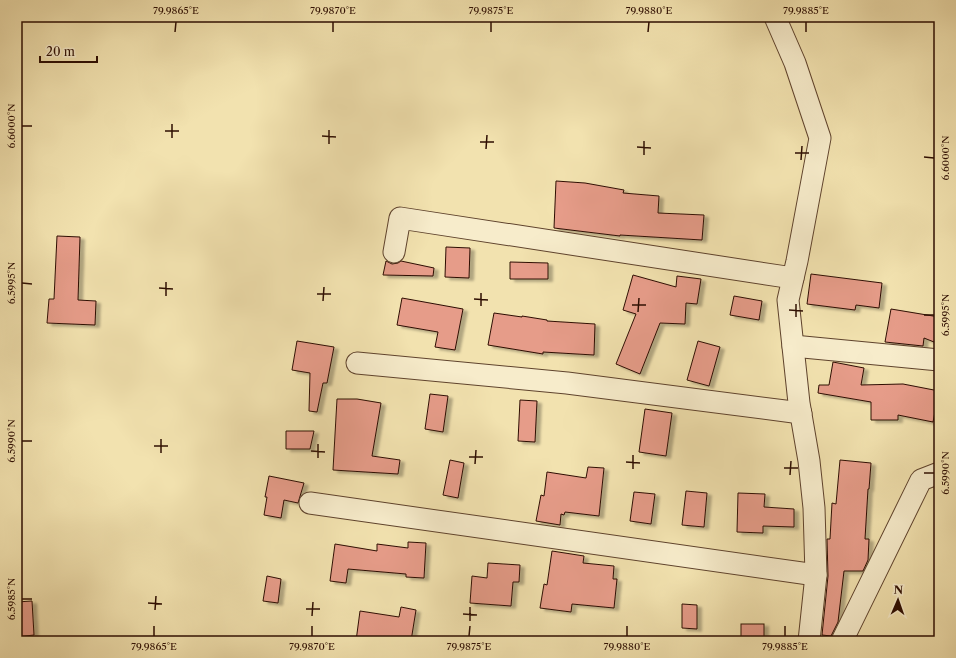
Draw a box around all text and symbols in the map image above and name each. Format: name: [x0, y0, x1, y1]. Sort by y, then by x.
text: 79.9865°E: [153, 4, 199, 17]
text: 79.9870°E: [310, 4, 356, 17]
text: 79.9875°E: [468, 4, 514, 17]
text: 79.9880°E: [626, 4, 673, 17]
text: 79.9885°E: [783, 4, 829, 17]
scale bar: [40, 38, 97, 64]
text: 20 m: [46, 44, 75, 59]
text: 6.6000°N: [5, 104, 18, 148]
text: 6.6000°N: [939, 136, 952, 180]
text: 6.5995°N: [5, 262, 18, 304]
text: 6.5995°N: [939, 294, 952, 336]
text: 6.5990°N: [5, 419, 18, 463]
text: 6.5990°N: [939, 451, 952, 495]
text: 6.5985°N: [5, 578, 18, 620]
north arrow: [878, 580, 918, 620]
text: N: [893, 583, 904, 597]
text: 79.9865°E: [131, 640, 177, 653]
text: 79.9870°E: [289, 640, 335, 653]
text: 79.9875°E: [446, 640, 492, 653]
text: 79.9880°E: [604, 640, 651, 653]
text: 79.9885°E: [762, 640, 808, 653]

